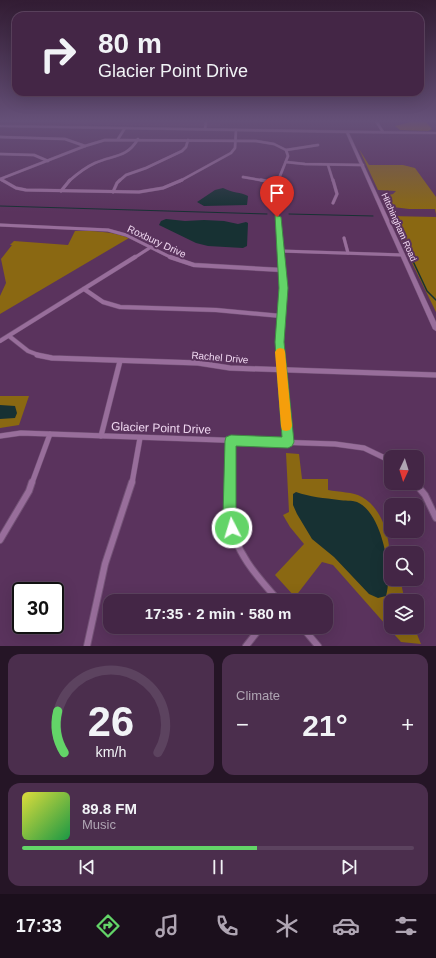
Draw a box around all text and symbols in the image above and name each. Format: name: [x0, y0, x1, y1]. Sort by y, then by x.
icon: right: [32, 28, 84, 80]
text: 80 m: [98, 28, 162, 59]
text: Glacier Point Drive: [98, 61, 248, 81]
pin: [260, 176, 294, 217]
icon: arrive: [266, 182, 288, 204]
street label: Hitchingham Road: [379, 191, 419, 263]
street label: Roxbury Drive: [126, 223, 188, 260]
street label: Rachel Drive: [191, 350, 249, 366]
street label: Glacier Point Drive: [111, 419, 212, 437]
north arrow: [384, 450, 424, 490]
map controls: [384, 450, 424, 634]
button: sound: [384, 498, 424, 538]
position arrow: [211, 507, 253, 549]
button: search: [384, 546, 424, 586]
speed limit sign: 30: [12, 582, 64, 634]
button: layers: [384, 594, 424, 634]
text: 17:35 · 2 min · 580 m: [145, 605, 291, 622]
text: Climate: [236, 688, 280, 703]
text: 26: [88, 697, 134, 744]
text: 21°: [302, 709, 348, 742]
text: −: [236, 712, 249, 737]
text: +: [401, 712, 414, 737]
text: km/h: [96, 743, 127, 759]
text: 89.8 FM: [82, 800, 137, 817]
text: Music: [82, 817, 116, 832]
icon: previous: [76, 856, 98, 878]
icon: pause: [207, 856, 229, 878]
icon: next: [338, 856, 360, 878]
icon: directions: [94, 912, 122, 940]
icon: music: [153, 912, 181, 940]
icon: phone: [213, 912, 241, 940]
icon: climate: [273, 912, 301, 940]
icon: car: [332, 912, 360, 940]
icon: filters: [392, 912, 420, 940]
text: 17:33: [16, 916, 62, 936]

